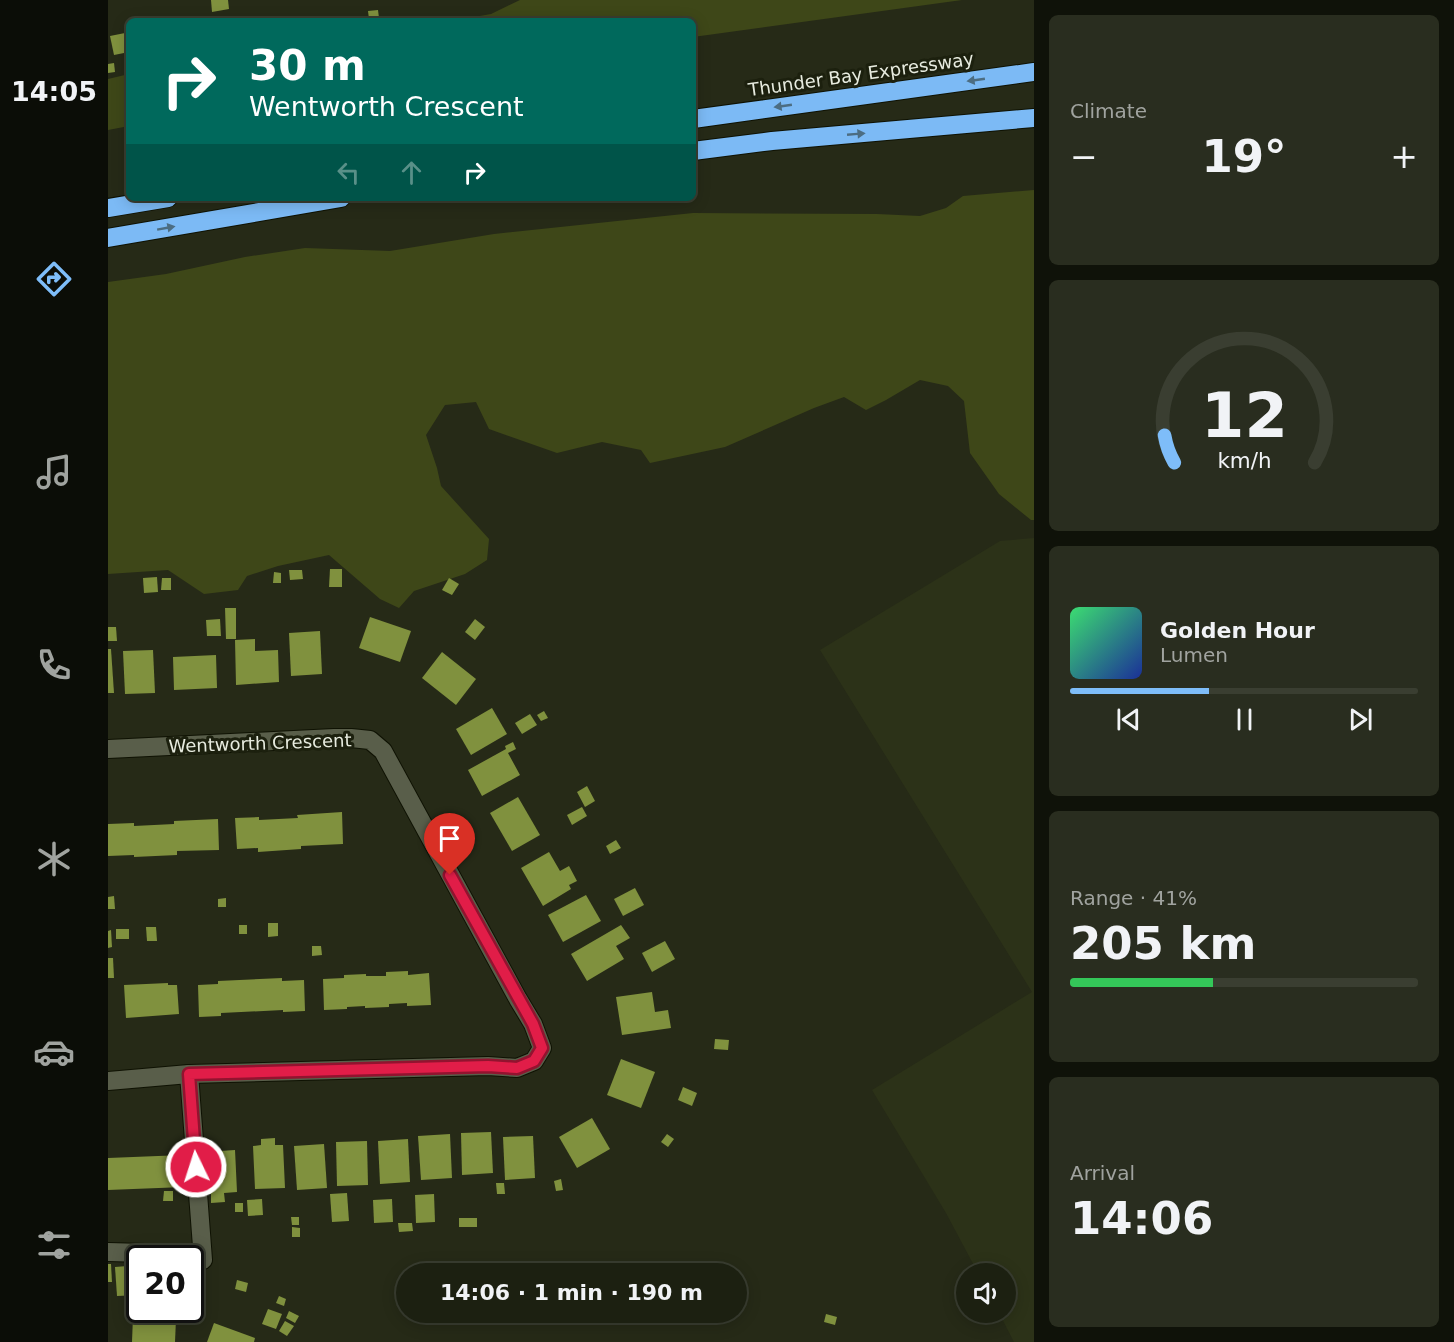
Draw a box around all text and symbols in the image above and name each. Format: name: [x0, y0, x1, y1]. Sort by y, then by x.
text: 30 m: [249, 41, 366, 90]
icon: right: [150, 42, 228, 120]
street label: Thunder Bay Expressway: [746, 48, 975, 100]
one-way arrow: [966, 75, 985, 85]
text: 14:05: [11, 76, 97, 107]
text: Wentworth Crescent: [249, 91, 524, 122]
text: Climate: [1070, 99, 1147, 123]
one-way arrow: [773, 101, 792, 111]
one-way arrow: [846, 129, 865, 139]
text: 19°: [1201, 130, 1287, 183]
text: −: [1070, 137, 1098, 176]
text: +: [1390, 137, 1418, 176]
icon: left: [332, 156, 365, 189]
icon: ahead: [395, 156, 428, 189]
icon: right: [458, 156, 491, 189]
one-way arrow: [156, 223, 175, 232]
icon: directions: [33, 258, 75, 300]
text: 12: [1201, 379, 1287, 452]
text: km/h: [1217, 448, 1271, 473]
icon: music: [33, 451, 75, 493]
text: Golden Hour: [1160, 618, 1315, 643]
text: Lumen: [1160, 643, 1228, 667]
icon: phone: [33, 644, 75, 686]
icon: previous: [1112, 703, 1145, 736]
icon: pause: [1228, 703, 1261, 736]
icon: next: [1344, 703, 1377, 736]
street label: Wentworth Crescent: [168, 729, 352, 757]
pin: [424, 813, 475, 875]
icon: arrive: [433, 822, 466, 855]
icon: climate: [33, 838, 75, 880]
text: Range · 41%: [1070, 886, 1197, 910]
text: 205 km: [1070, 917, 1256, 970]
icon: car: [33, 1031, 75, 1073]
position arrow: [164, 1135, 228, 1199]
text: Arrival: [1070, 1161, 1135, 1185]
text: 14:06: [1070, 1192, 1213, 1245]
icon: filters: [33, 1224, 75, 1266]
speed limit sign: 20: [126, 1245, 204, 1323]
map controls: [956, 1263, 1016, 1323]
button: sound: [956, 1263, 1016, 1323]
text: 14:06 · 1 min · 190 m: [440, 1280, 703, 1305]

